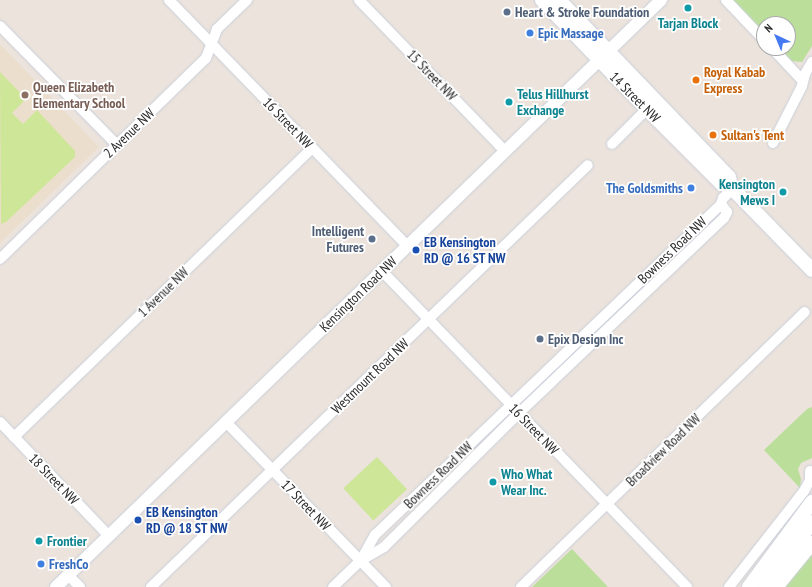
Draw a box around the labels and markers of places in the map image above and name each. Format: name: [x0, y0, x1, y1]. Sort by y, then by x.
marker: Tarjan Block: [683, 3, 693, 13]
place label: Heart & Stroke Foundation: [515, 4, 649, 20]
marker: Heart & Stroke Foundation: [502, 7, 512, 17]
place label: Tarjan Block: [658, 15, 718, 31]
place label: Epic Massage: [538, 25, 604, 41]
marker: Epic Massage: [525, 28, 535, 38]
place label: Royal Kabab Express: [704, 64, 765, 96]
marker: Royal Kabab Express: [691, 75, 701, 85]
place label: Queen Elizabeth Elementary School: [33, 79, 126, 112]
place label: Telus Hillhurst Exchange: [517, 86, 589, 118]
marker: Queen Elizabeth Elementary School: [20, 90, 30, 100]
marker: Telus Hillhurst Exchange: [504, 97, 514, 107]
place label: Sultan's Tent: [721, 127, 784, 143]
marker: Sultan's Tent: [708, 130, 718, 140]
place label: Kensington Mews I: [719, 176, 775, 208]
place label: The Goldsmiths: [606, 180, 683, 196]
marker: The Goldsmiths: [686, 183, 696, 193]
marker: Kensington Mews I: [778, 187, 788, 197]
place label: Intelligent Futures: [312, 223, 364, 256]
marker: Intelligent Futures: [367, 234, 377, 244]
place label: EB Kensington RD @ 16 ST NW: [424, 234, 506, 266]
marker: EB Kensington RD @ 16 ST NW: [411, 245, 421, 255]
place label: Epix Design Inc: [548, 331, 624, 347]
marker: Epix Design Inc: [535, 334, 545, 344]
place label: Who What Wear Inc.: [501, 466, 553, 498]
marker: Who What Wear Inc.: [488, 477, 498, 487]
place label: EB Kensington RD @ 18 ST NW: [146, 504, 228, 536]
marker: EB Kensington RD @ 18 ST NW: [133, 515, 143, 525]
place label: Frontier: [47, 533, 87, 549]
marker: Frontier: [34, 536, 44, 546]
place label: FreshCo: [49, 556, 88, 572]
marker: FreshCo: [36, 559, 46, 569]

